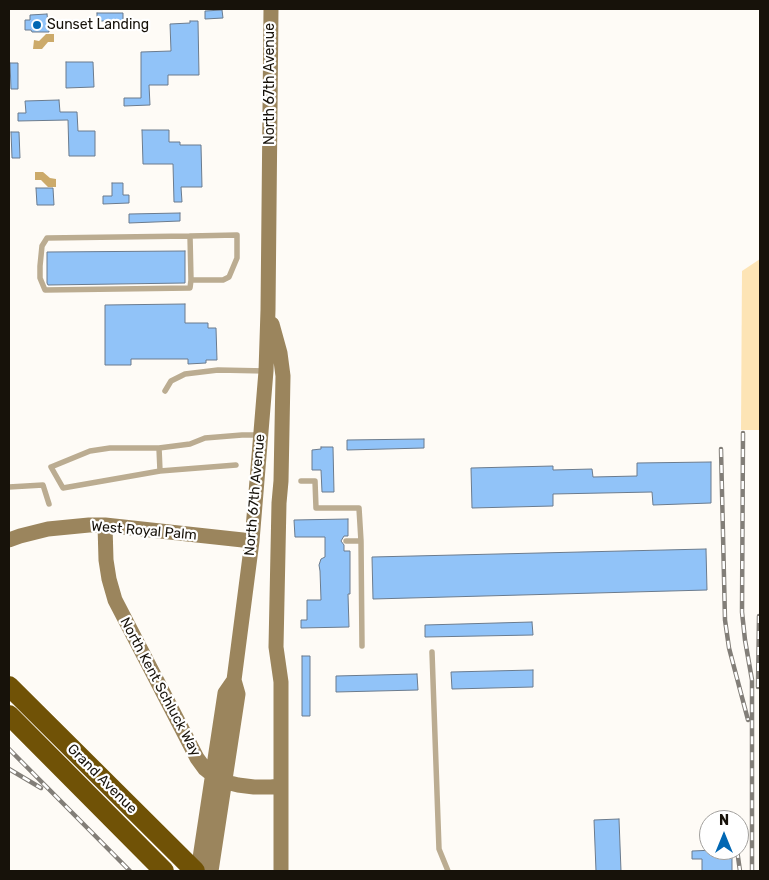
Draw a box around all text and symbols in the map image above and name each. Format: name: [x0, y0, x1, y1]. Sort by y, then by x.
place label: Sunset Landing: [47, 17, 149, 33]
marker: Sunset Landing: [31, 19, 43, 31]
street label: North 67th Avenue: [262, 23, 278, 145]
street label: North 67th Avenue: [241, 433, 269, 557]
street label: West Royal Palm: [90, 518, 198, 544]
street label: North Kent Schluck Way: [116, 615, 204, 759]
street label: Grand Avenue: [64, 741, 140, 817]
north arrow: [699, 810, 749, 860]
text: N: [719, 812, 729, 829]

